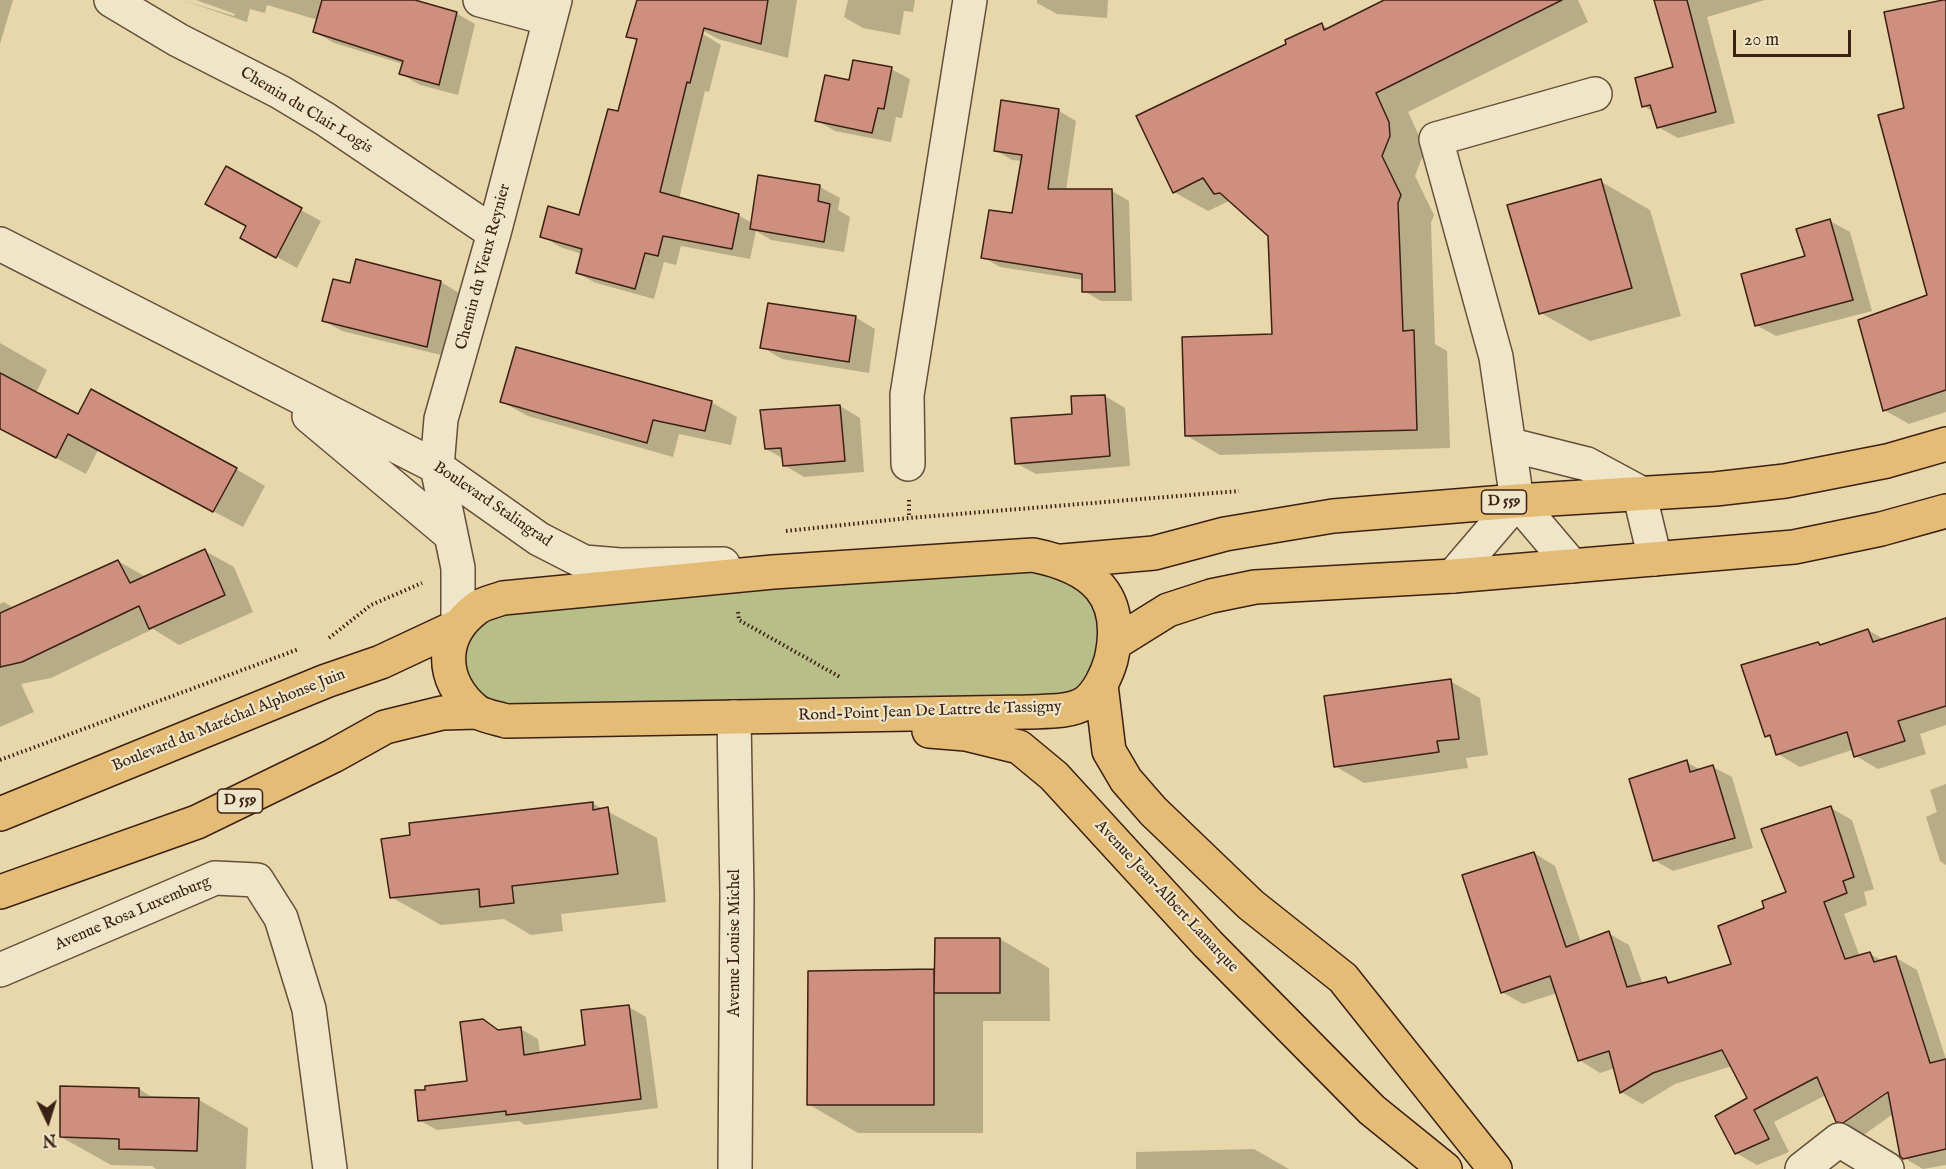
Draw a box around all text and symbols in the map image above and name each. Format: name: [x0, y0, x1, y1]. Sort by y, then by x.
scale bar: [1736, 18, 1854, 56]
text: 20 m: [1744, 29, 1779, 52]
street label: Chemin du Clair Logis: [236, 64, 376, 158]
street label: Chemin du Vieux Reynier: [453, 182, 515, 352]
street label: Boulevard Stalingrad: [429, 458, 555, 552]
road number: D 559: [1482, 490, 1526, 514]
street label: Boulevard du Maréchal Alphonse Juin: [110, 665, 348, 777]
street label: Rond-Point Jean De Lattre de Tassigny: [798, 698, 1062, 726]
road number: D 559: [218, 789, 262, 813]
street label: Avenue Jean-Albert Lamarque: [1090, 817, 1242, 977]
street label: Avenue Louise Michel: [726, 869, 746, 1017]
street label: Avenue Rosa Luxemburg: [52, 872, 214, 956]
north arrow: [18, 1091, 78, 1151]
text: N: [42, 1128, 57, 1149]

